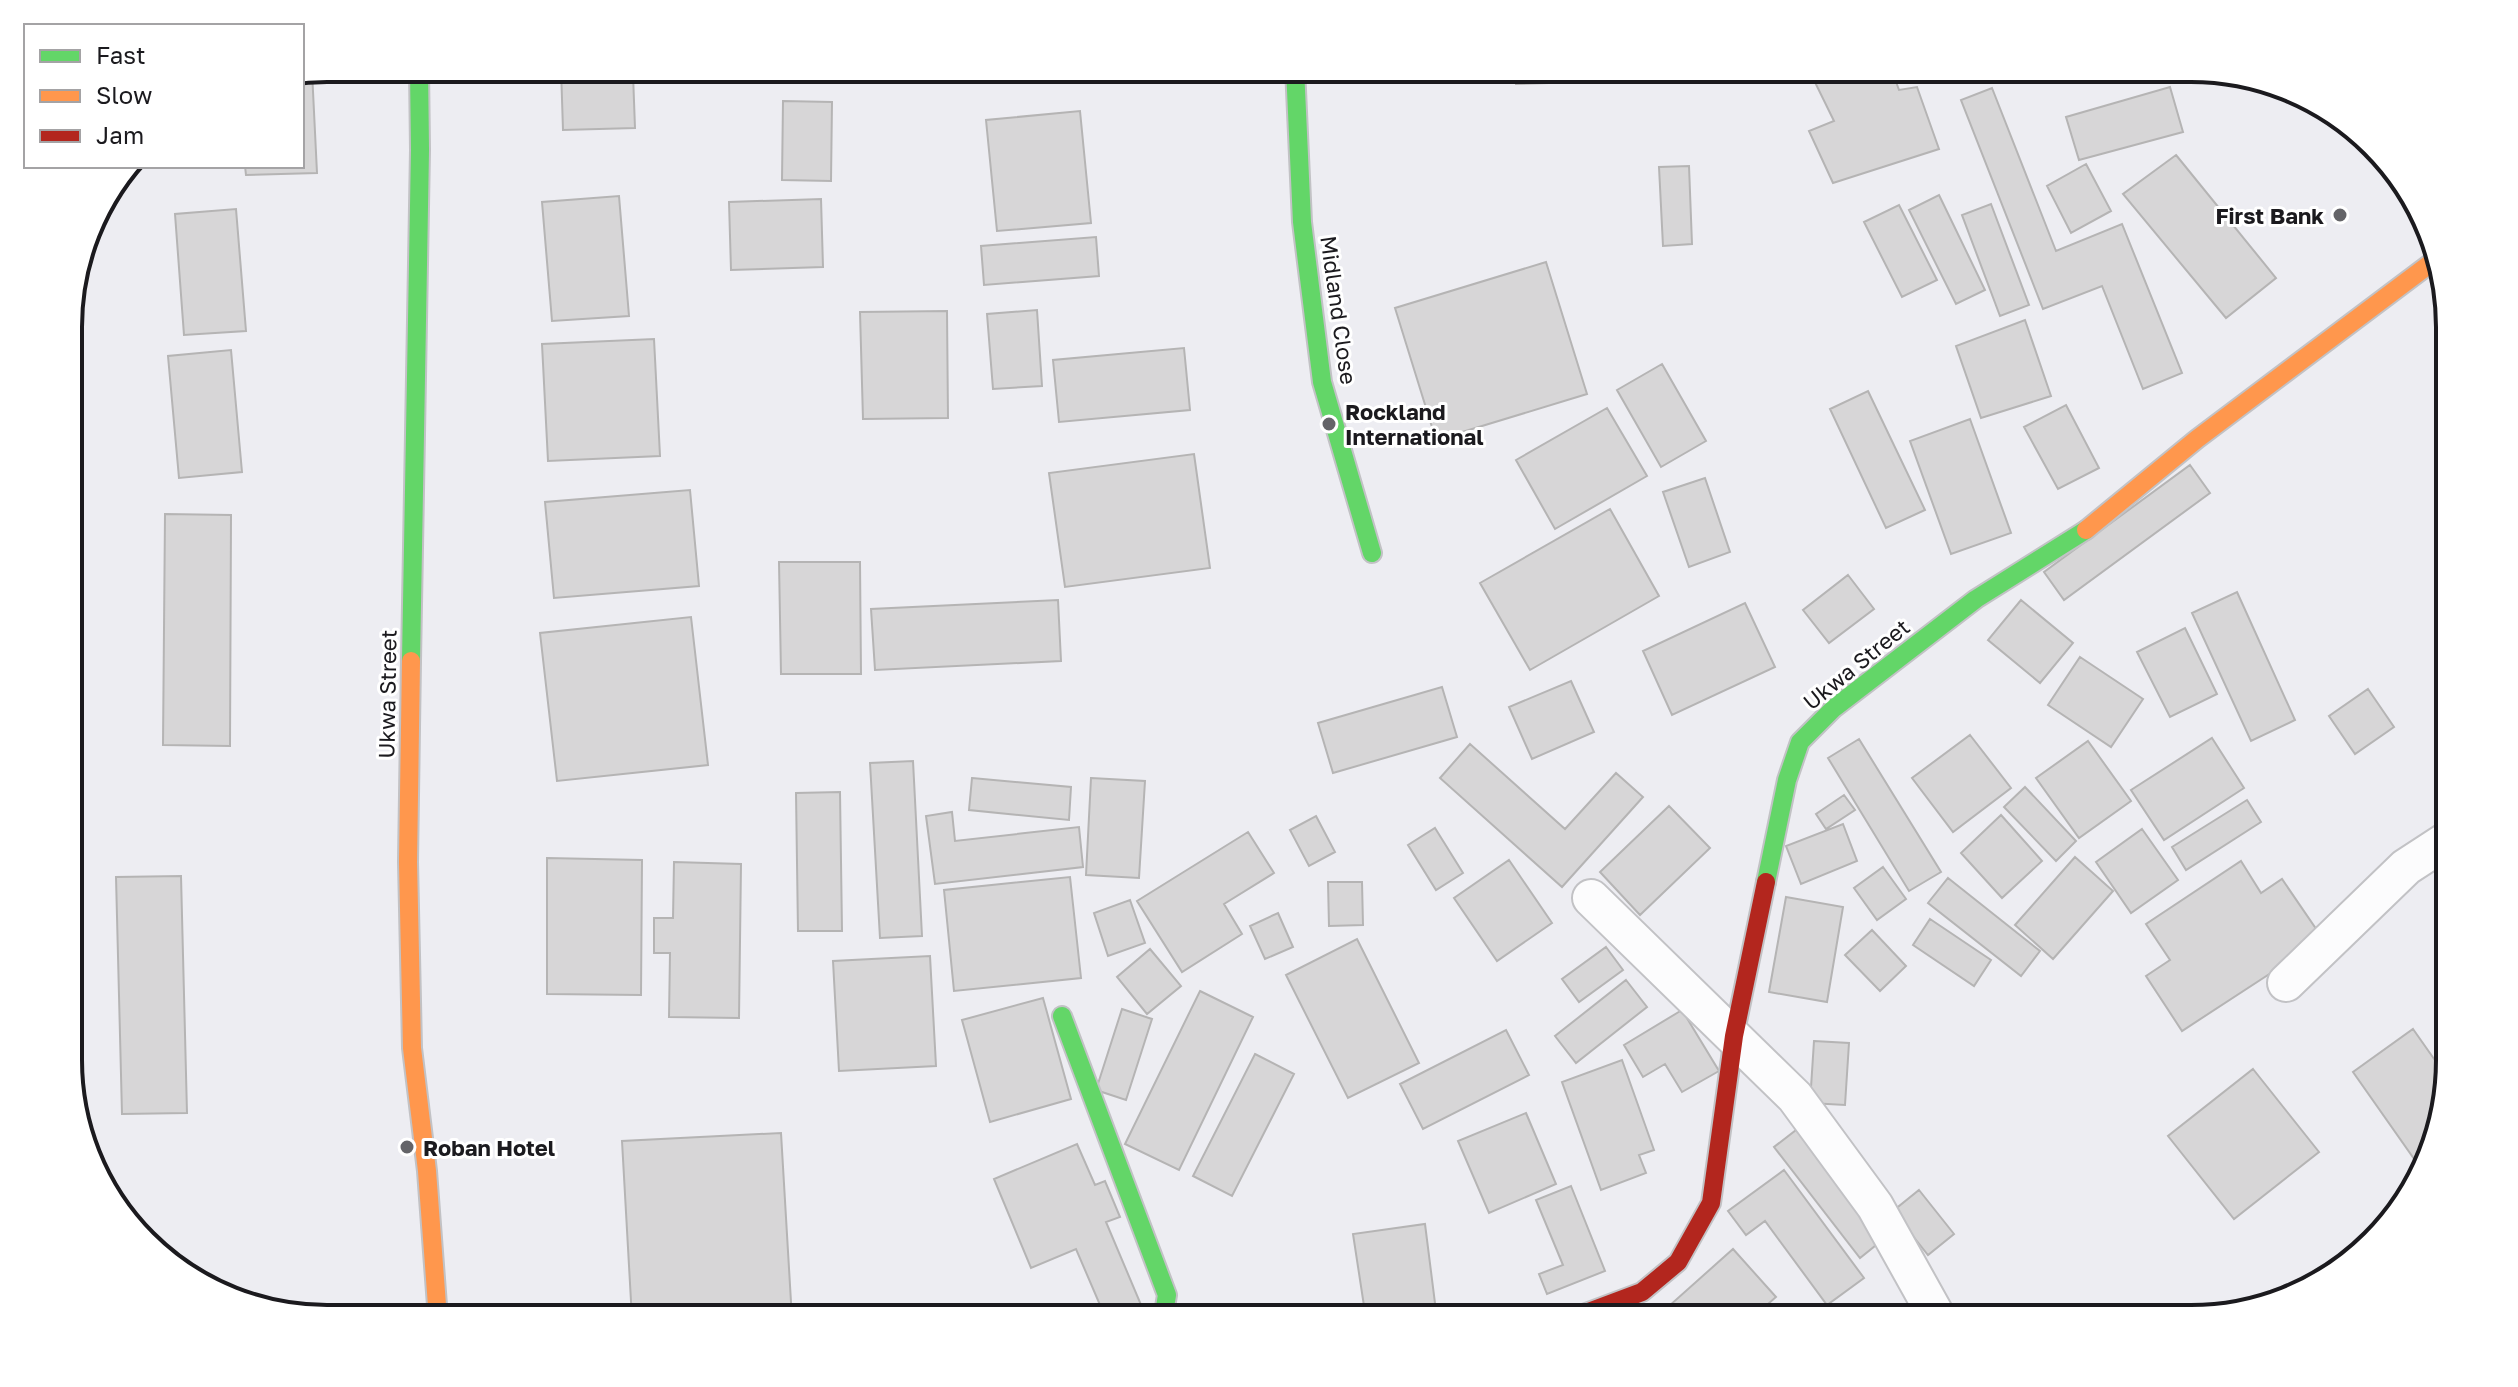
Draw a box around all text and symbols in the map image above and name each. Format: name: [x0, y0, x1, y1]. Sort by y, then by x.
legend: [24, 24, 304, 168]
text: Fast: [96, 40, 146, 69]
text: Slow: [96, 80, 152, 109]
text: Jam: [96, 120, 144, 149]
place label: First Bank: [2215, 202, 2324, 229]
marker: First Bank: [2331, 206, 2349, 224]
street label: Midland Close: [1315, 234, 1363, 386]
place label: Rockland International: [1345, 398, 1484, 450]
marker: Rockland International: [1320, 415, 1338, 433]
street label: Ukwa Street: [1797, 613, 1915, 715]
street label: Ukwa Street: [372, 629, 402, 759]
place label: Roban Hotel: [423, 1134, 555, 1161]
marker: Roban Hotel: [398, 1138, 416, 1156]

